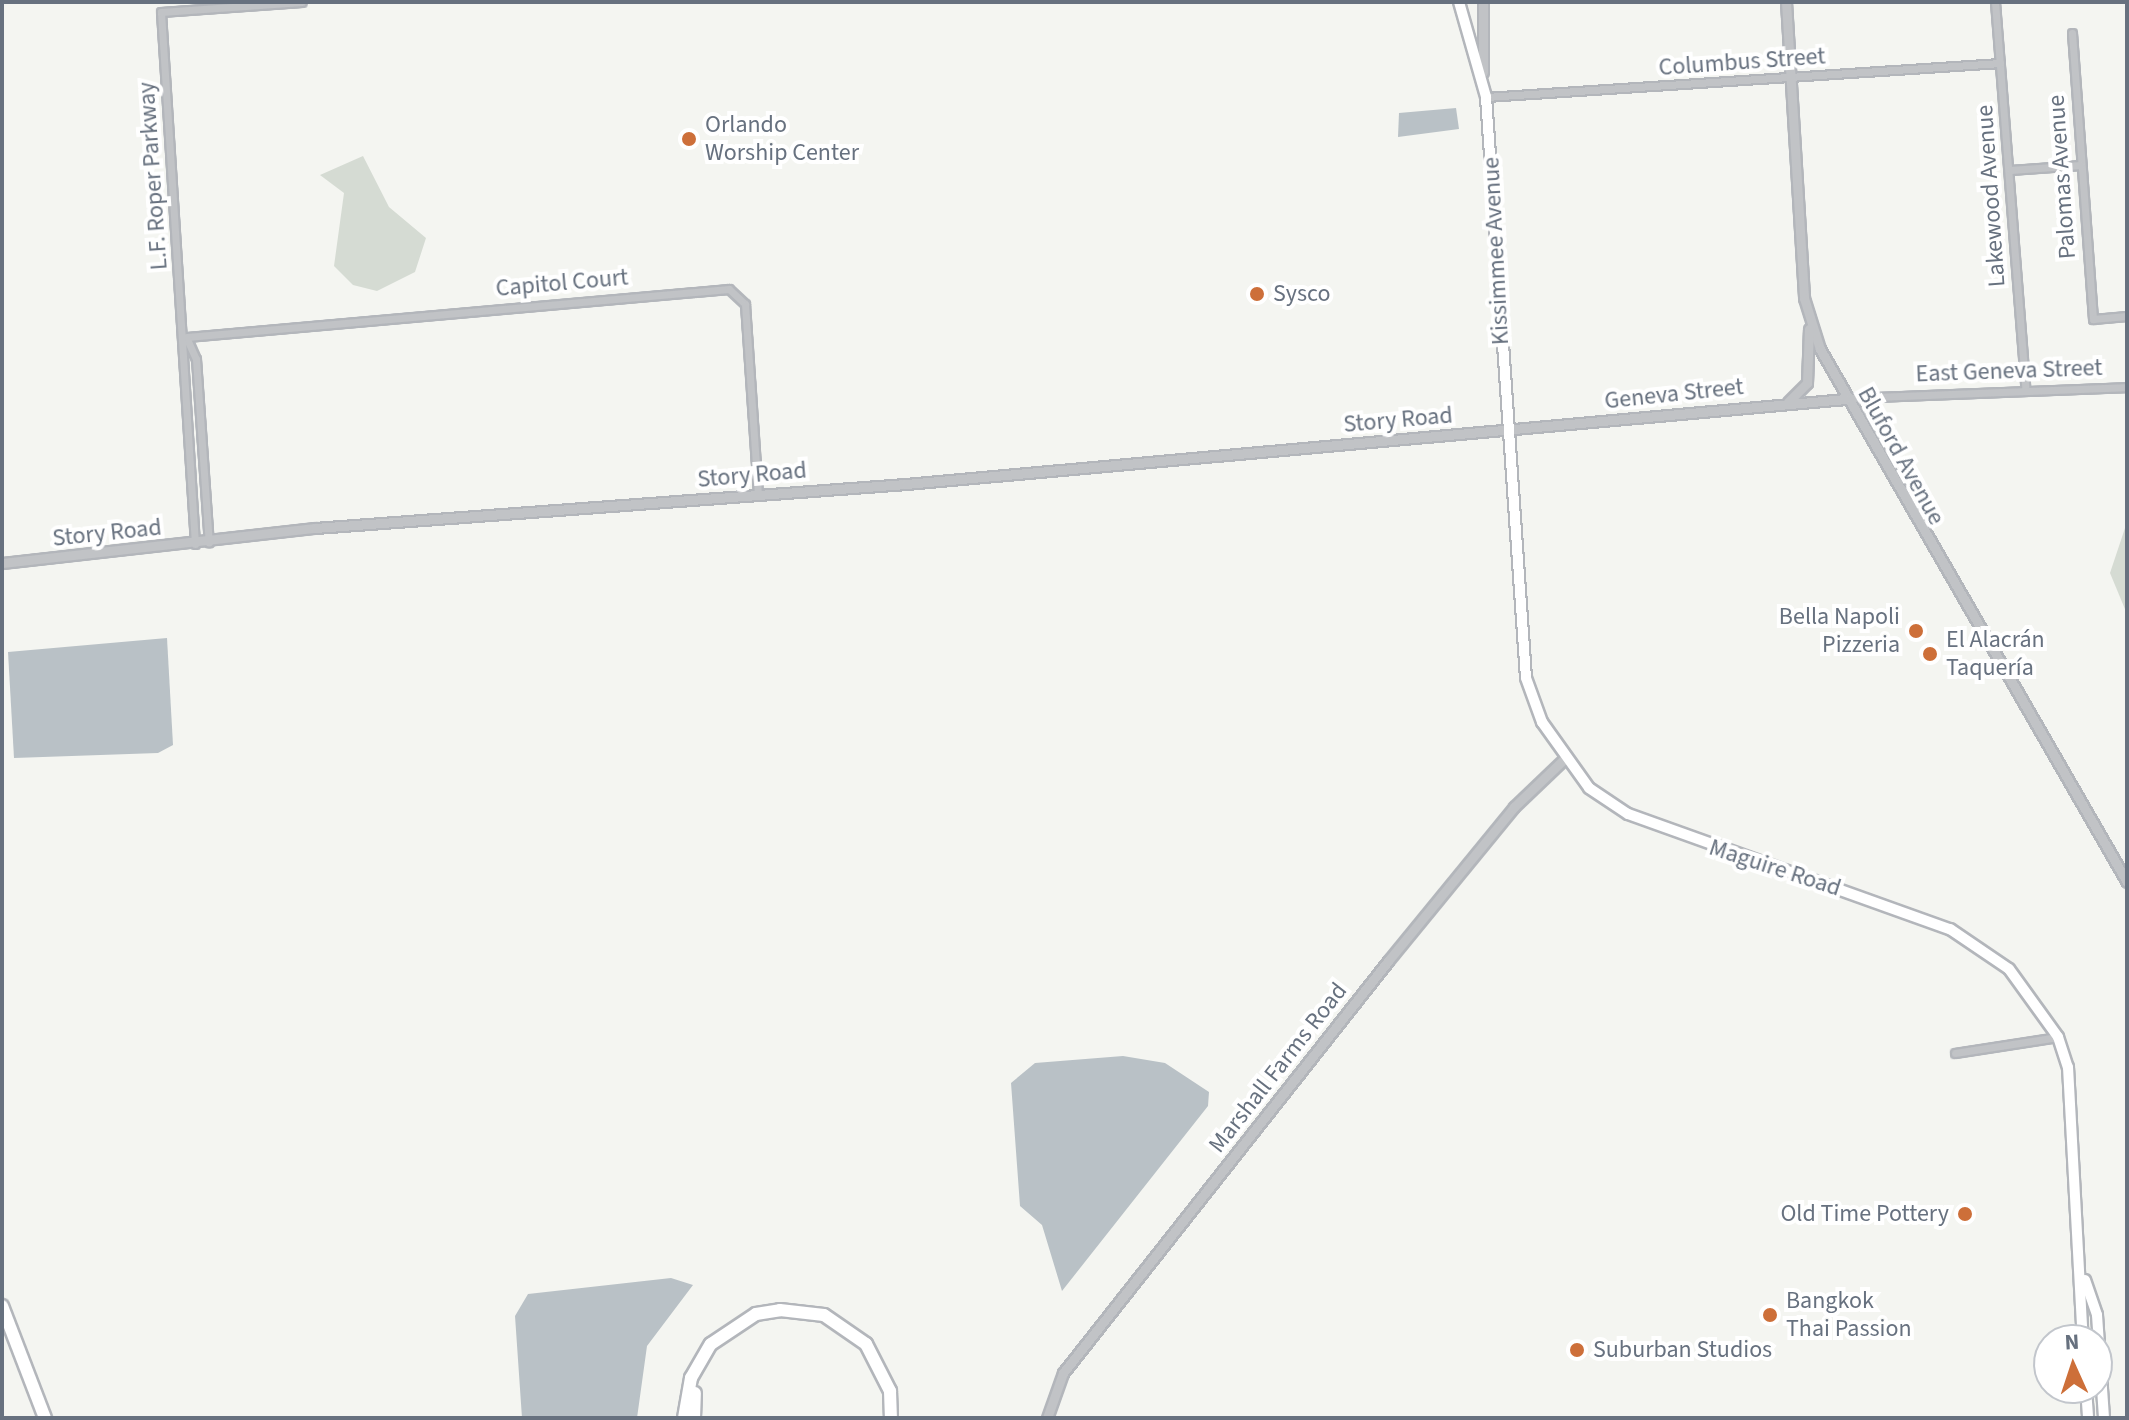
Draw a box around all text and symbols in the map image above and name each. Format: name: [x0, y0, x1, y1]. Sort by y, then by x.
street label: Columbus Street: [1658, 42, 1826, 82]
street label: L.F. Roper Parkway: [132, 81, 174, 271]
street label: Palomas Avenue: [2042, 94, 2082, 260]
street label: Lakewood Avenue: [1970, 104, 2012, 288]
place label: Orlando Worship Center: [705, 111, 859, 167]
marker: Orlando Worship Center: [680, 130, 698, 148]
street label: Kissimmee Avenue: [1477, 156, 1515, 346]
street label: Capitol Court: [495, 263, 629, 303]
place label: Sysco: [1273, 280, 1331, 308]
marker: Sysco: [1248, 285, 1266, 303]
street label: East Geneva Street: [1915, 353, 2103, 389]
street label: Geneva Street: [1603, 372, 1745, 416]
street label: Bluford Avenue: [1851, 382, 1951, 530]
street label: Story Road: [1342, 401, 1454, 439]
street label: Story Road: [696, 456, 808, 494]
street label: Story Road: [51, 513, 163, 553]
place label: Bella Napoli Pizzeria: [1779, 603, 1900, 659]
marker: Bella Napoli Pizzeria: [1907, 622, 1925, 640]
place label: El Alacrán Taquería: [1946, 626, 2045, 682]
marker: El Alacrán Taquería: [1921, 645, 1939, 663]
street label: Maguire Road: [1705, 833, 1845, 903]
street label: Marshall Farms Road: [1203, 977, 1353, 1159]
place label: Old Time Pottery: [1780, 1200, 1949, 1228]
marker: Old Time Pottery: [1956, 1205, 1974, 1223]
place label: Bangkok Thai Passion: [1786, 1287, 1912, 1343]
marker: Bangkok Thai Passion: [1761, 1306, 1779, 1324]
north arrow: [2033, 1324, 2113, 1404]
text: N: [2064, 1326, 2080, 1358]
place label: Suburban Studios: [1593, 1336, 1772, 1364]
marker: Suburban Studios: [1568, 1341, 1586, 1359]

